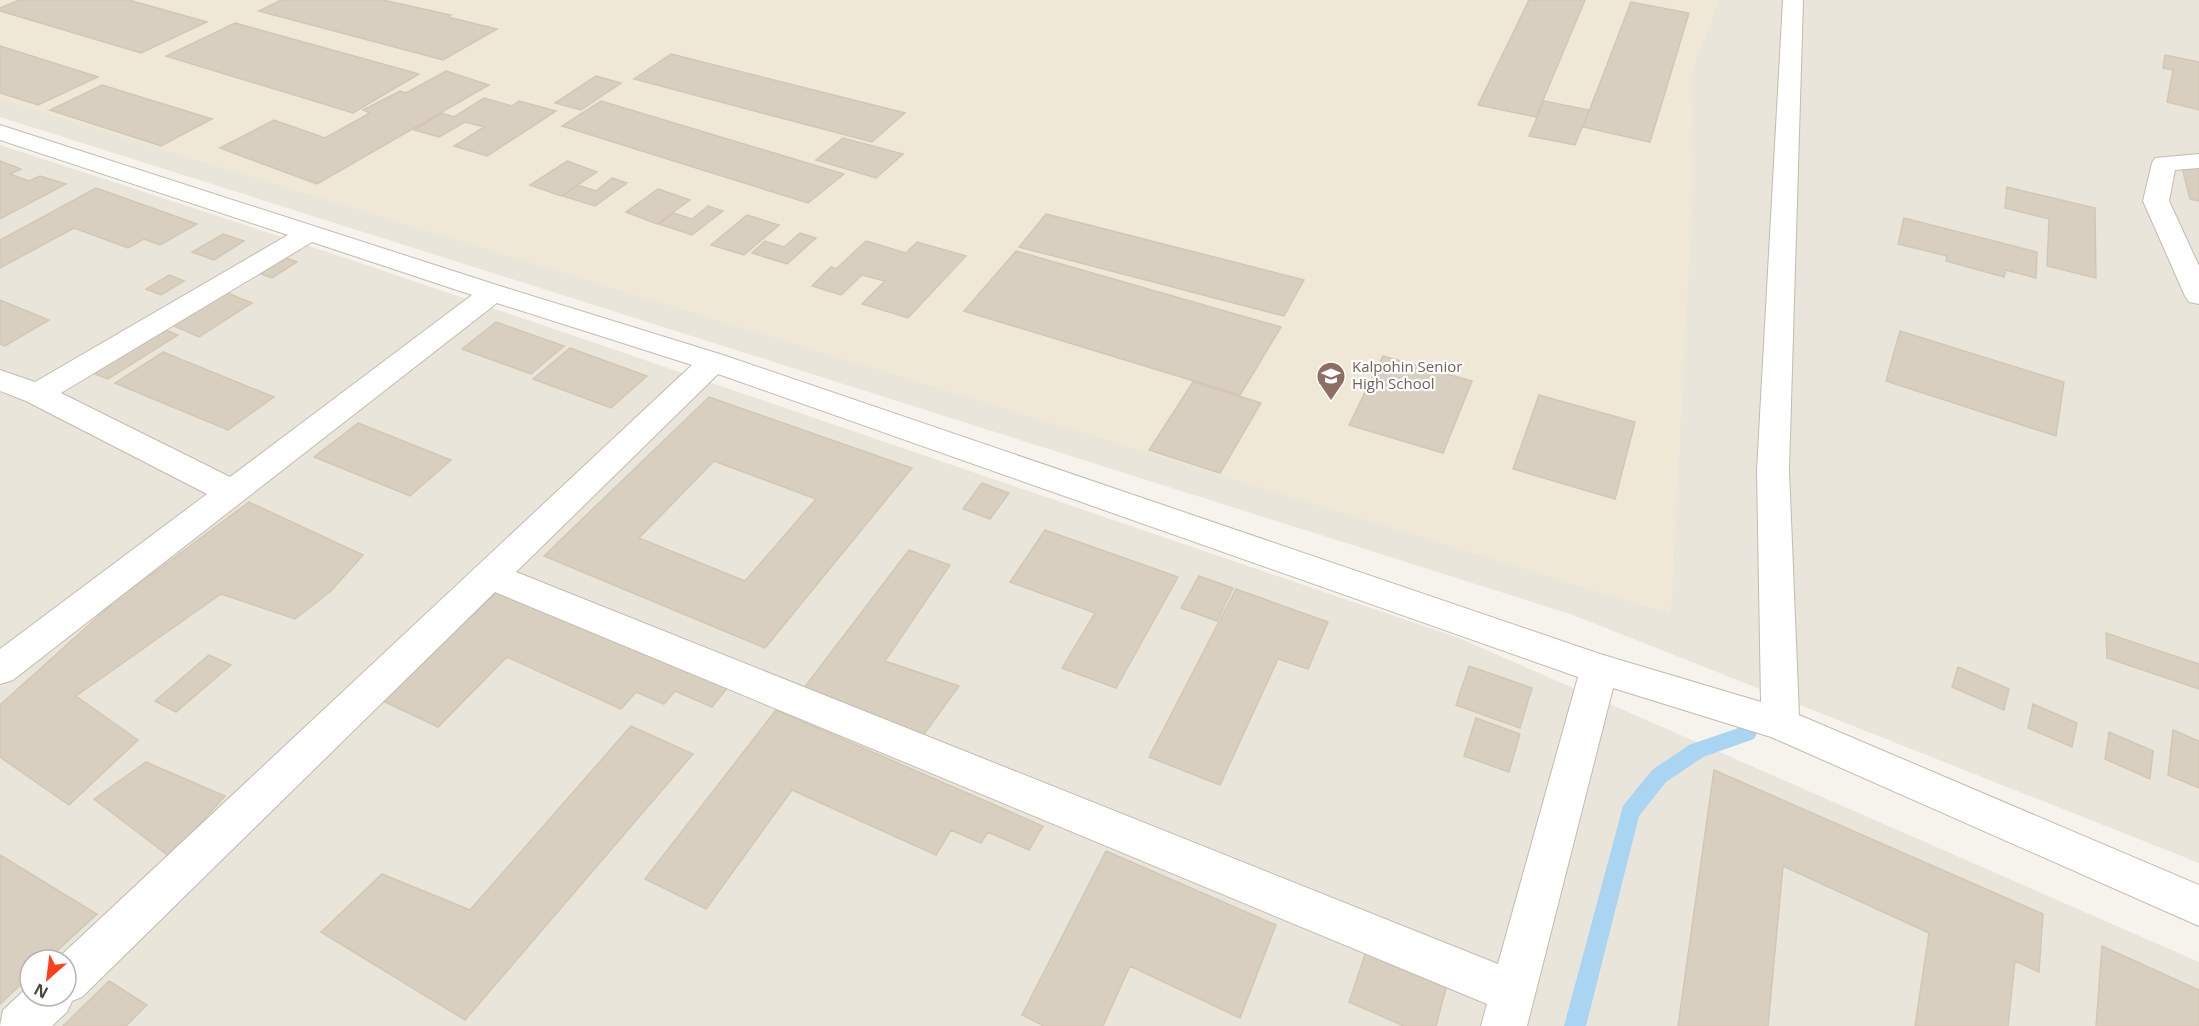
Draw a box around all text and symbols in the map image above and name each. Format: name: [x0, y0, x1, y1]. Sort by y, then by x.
place label: Kalpohin Senior High School: [1352, 356, 1462, 393]
school or university icon: Kalpohin Senior High School: [1315, 360, 1347, 402]
north arrow: [18, 948, 78, 1008]
text: N: [30, 978, 52, 1004]

